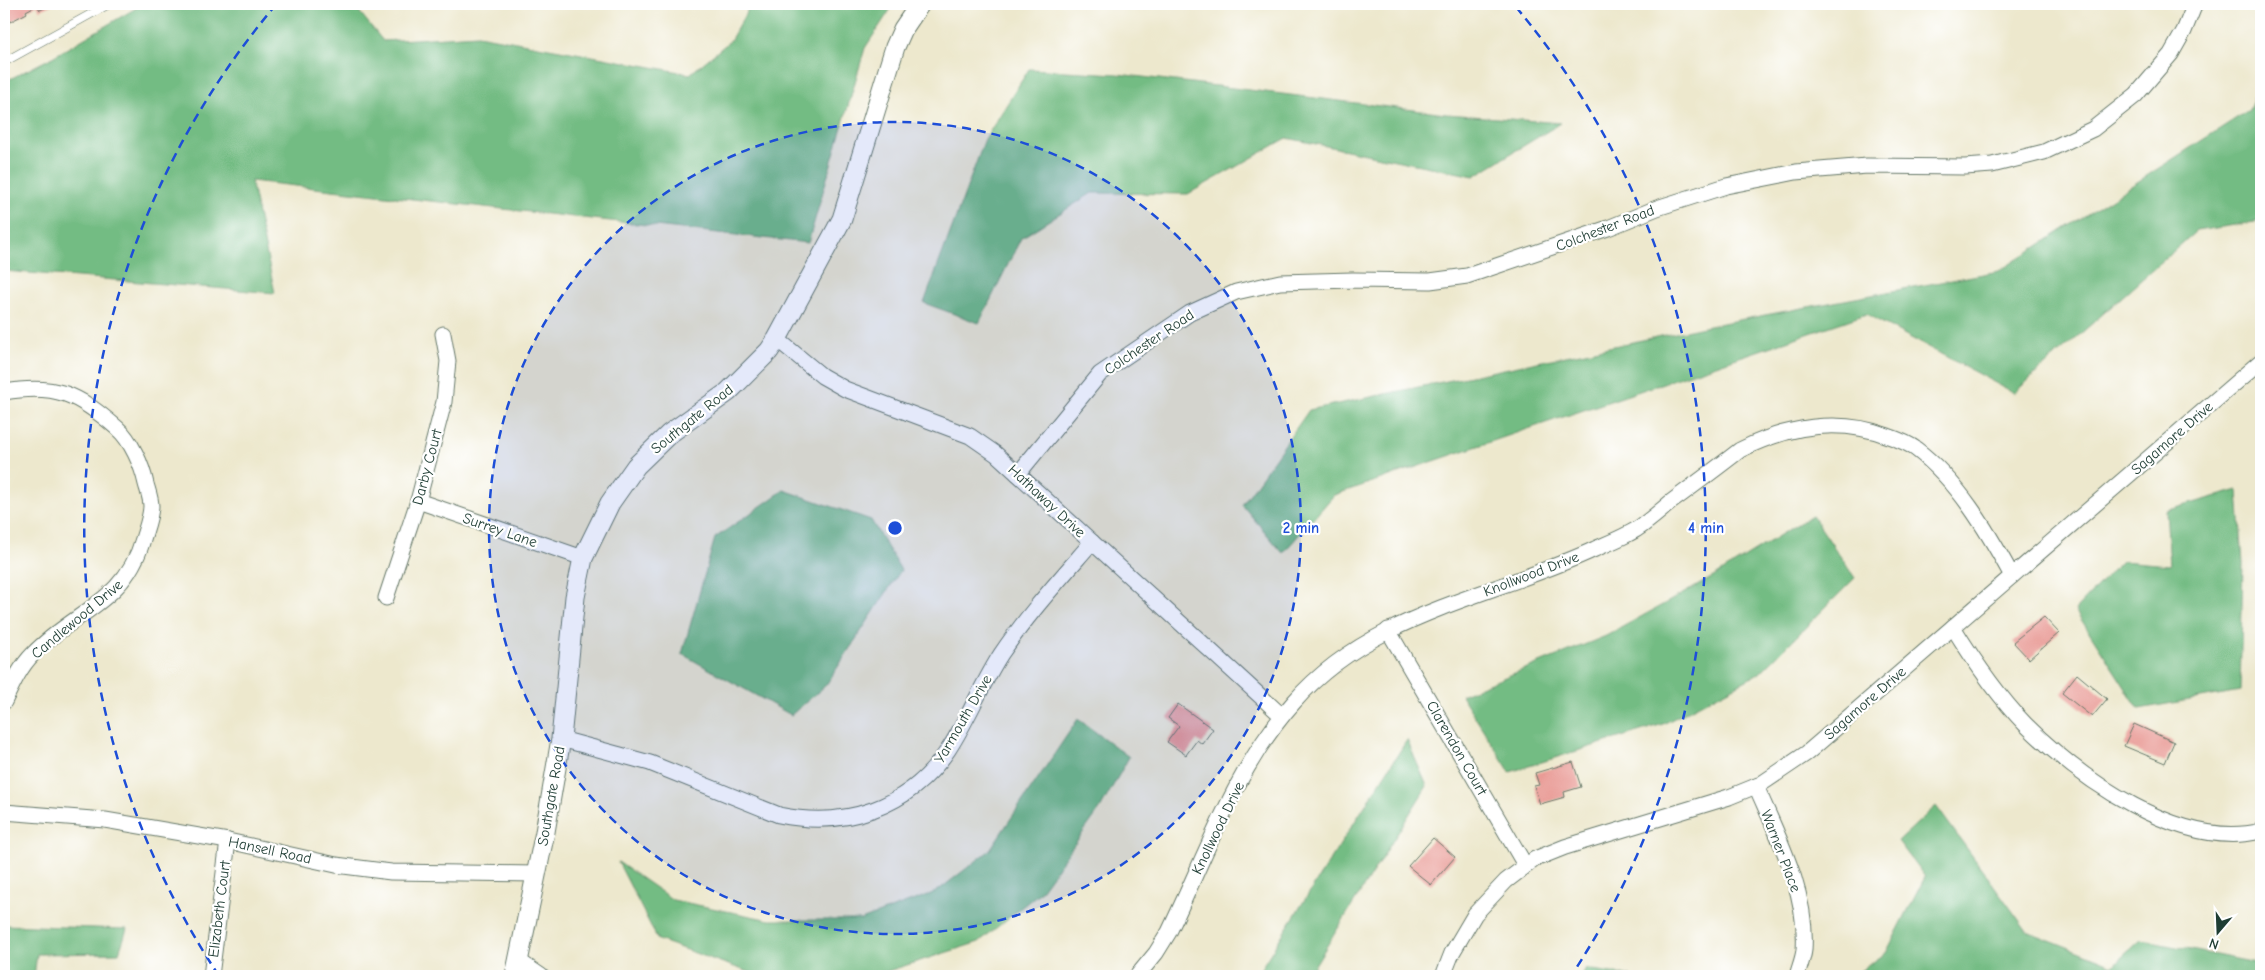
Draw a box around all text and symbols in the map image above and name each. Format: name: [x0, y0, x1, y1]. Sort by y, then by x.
street label: Colchester Road: [1553, 201, 1657, 255]
street label: Colchester Road: [1101, 305, 1197, 379]
street label: Southgate Road: [647, 380, 737, 458]
street label: Sagamore Drive: [2127, 397, 2217, 478]
street label: Darby Court: [408, 426, 446, 507]
street label: Hathaway Drive: [1005, 461, 1090, 542]
street label: Surrey Lane: [460, 509, 540, 551]
centre of rings: [886, 519, 904, 537]
text: 2 min: [1283, 519, 1319, 537]
text: 4 min: [1688, 519, 1724, 537]
street label: Knollwood Drive: [1481, 547, 1582, 601]
street label: Candlewood Drive: [28, 575, 127, 662]
street label: Sagamore Drive: [1820, 662, 1910, 743]
street label: Yarmouth Drive: [930, 671, 996, 767]
street label: Clarendon Court: [1423, 698, 1492, 799]
street label: Southgate Road: [533, 745, 569, 847]
street label: Knollwood Drive: [1188, 778, 1248, 877]
street label: Warner Place: [1757, 807, 1805, 895]
street label: Hansell Road: [227, 832, 313, 868]
street label: Elizabeth Court: [204, 859, 234, 959]
north arrow: [2192, 908, 2242, 958]
text: N: [2207, 934, 2221, 953]

